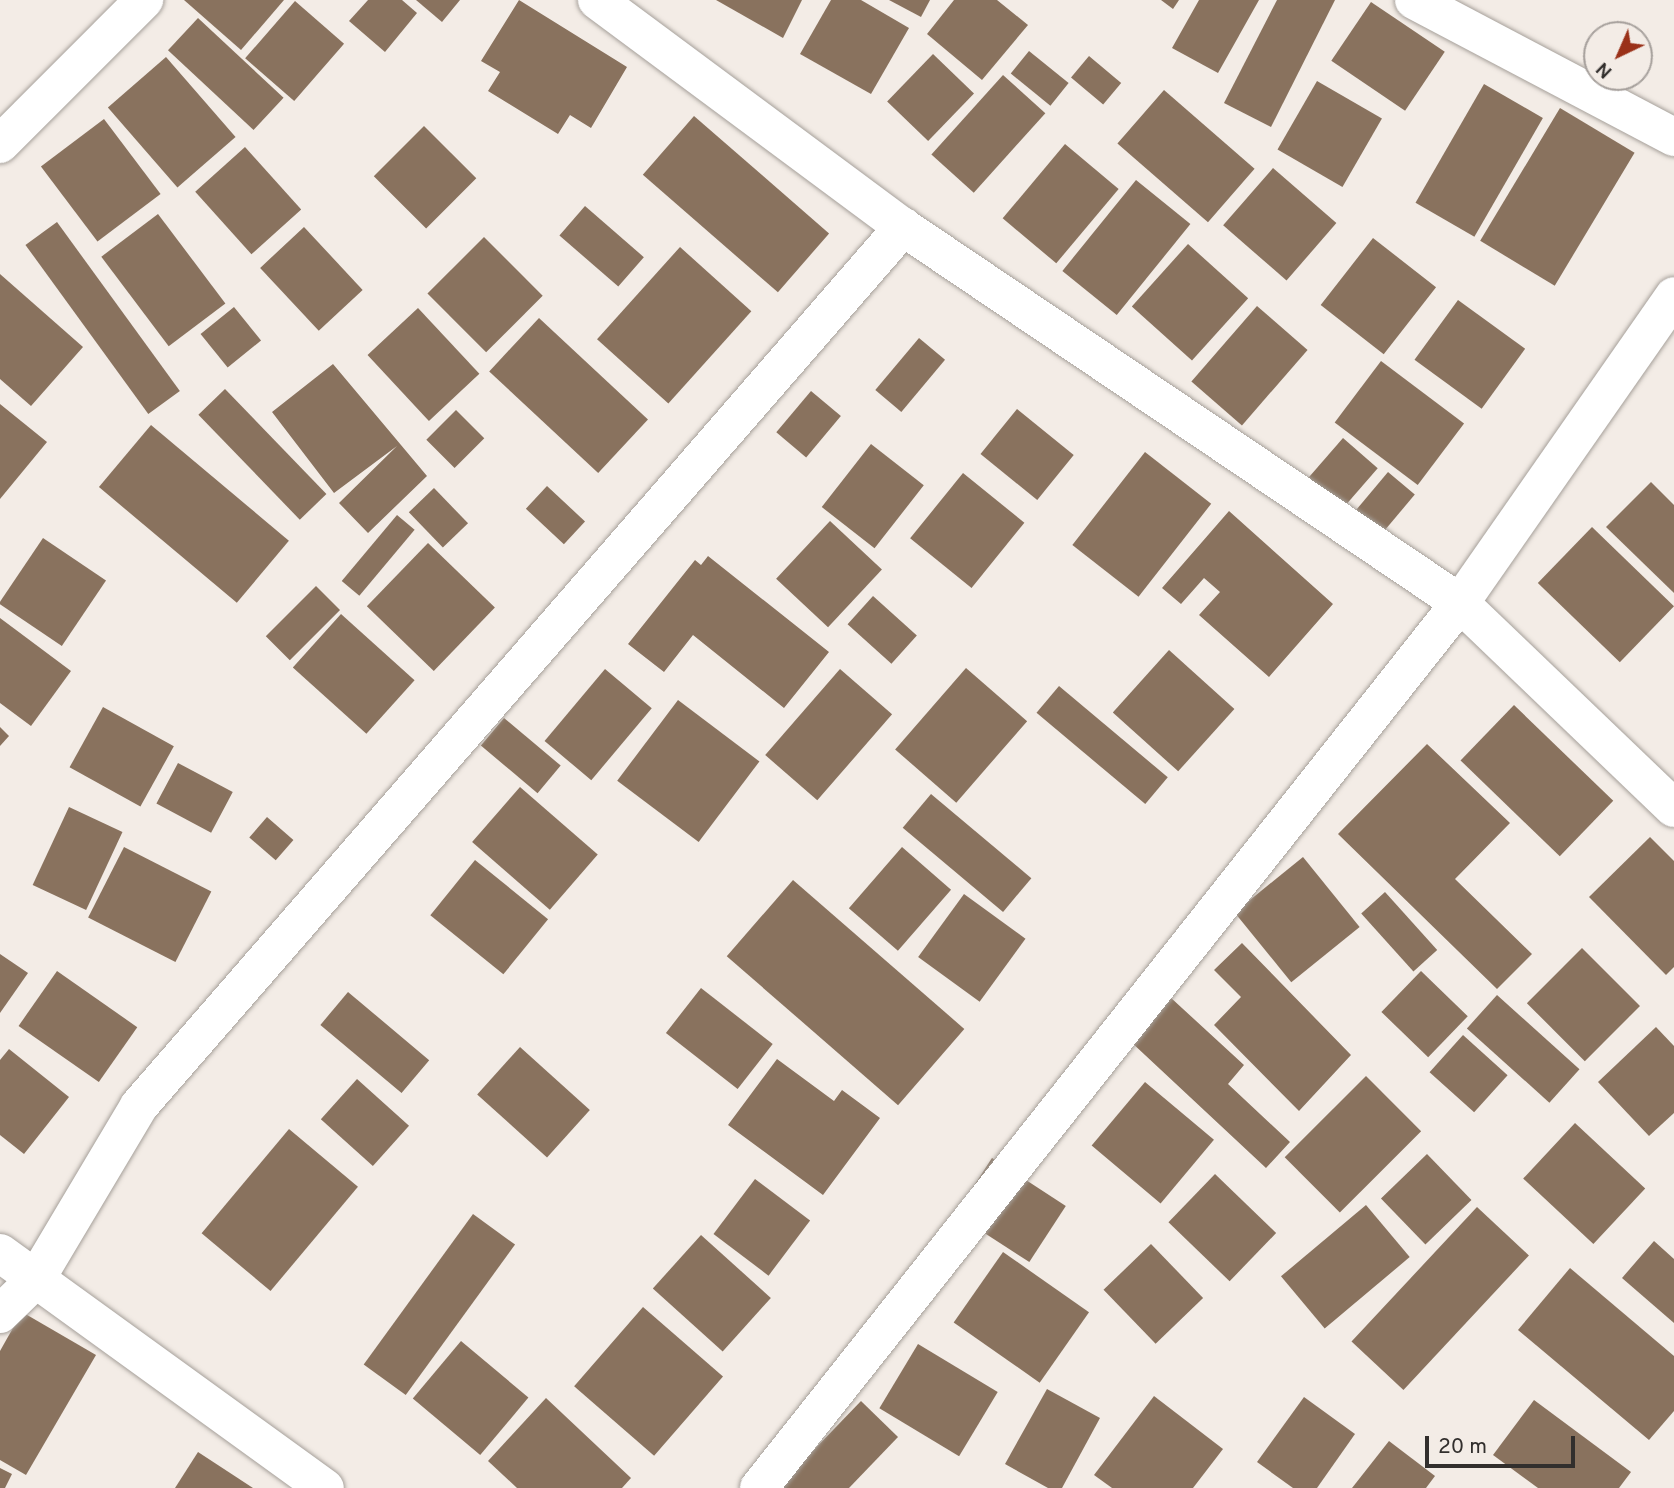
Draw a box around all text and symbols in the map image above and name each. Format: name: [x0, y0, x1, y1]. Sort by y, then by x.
north arrow: [1583, 21, 1653, 91]
text: N: [1592, 56, 1618, 83]
scale bar: [1429, 1422, 1580, 1466]
text: 20 m: [1438, 1434, 1487, 1461]

